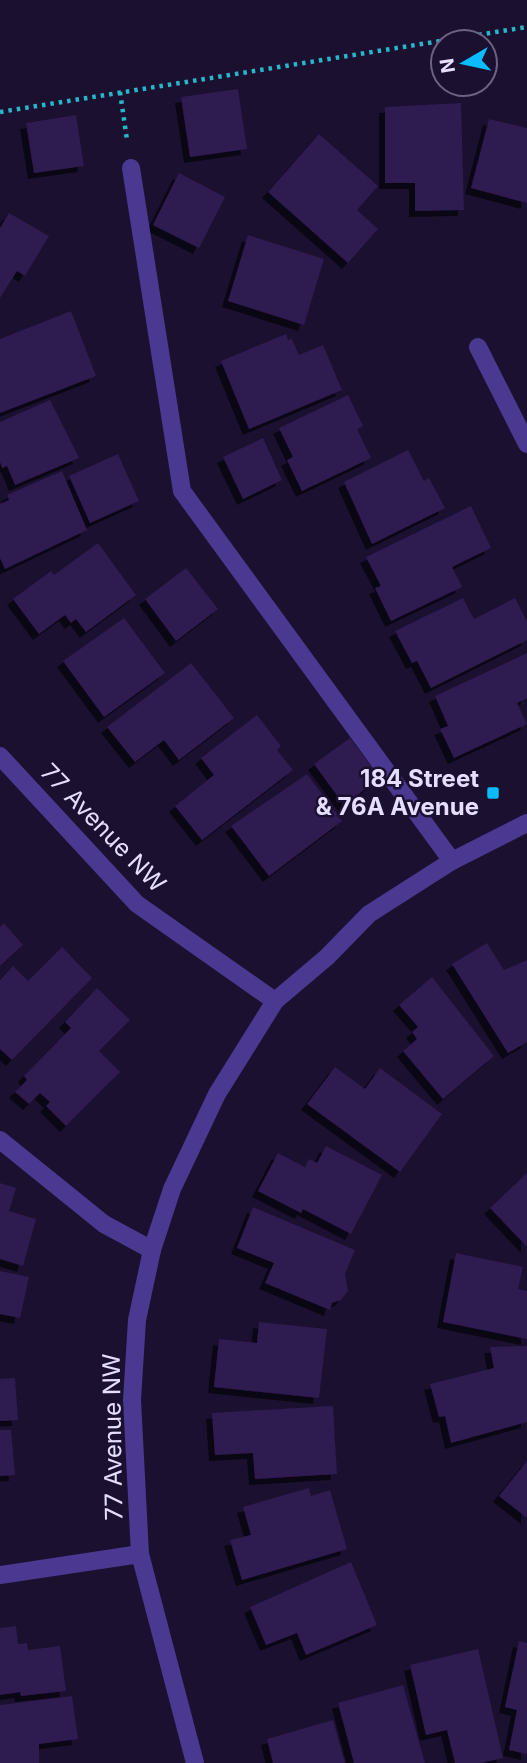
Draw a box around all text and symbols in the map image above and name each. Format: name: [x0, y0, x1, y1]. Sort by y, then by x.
north arrow: [429, 28, 499, 98]
text: N: [435, 57, 460, 75]
street label: 77 Avenue NW: [35, 757, 172, 898]
place label: 184 Street & 76A Avenue: [316, 764, 479, 821]
marker: 184 Street & 76A Avenue: [485, 785, 501, 801]
street label: 77 Avenue NW: [97, 1353, 128, 1521]

